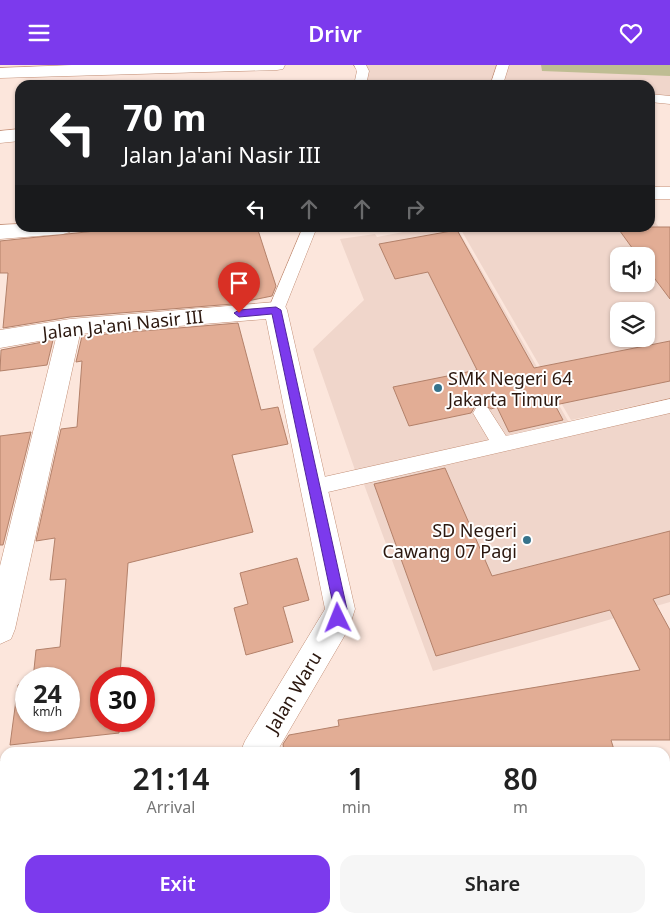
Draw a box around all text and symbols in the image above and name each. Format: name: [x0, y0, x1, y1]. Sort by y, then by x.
text: Drivr: [308, 18, 362, 48]
icon: menu: [25, 19, 53, 47]
icon: heart: [617, 19, 645, 47]
text: 70 m: [123, 94, 206, 141]
icon: left: [40, 100, 105, 165]
text: Jalan Ja'ani Nasir III: [123, 139, 321, 169]
icon: left: [242, 195, 270, 223]
icon: ahead: [295, 195, 323, 223]
icon: ahead: [348, 195, 376, 223]
icon: right: [401, 195, 429, 223]
map controls: [610, 247, 655, 347]
button: sound: [610, 247, 655, 292]
pin: [218, 262, 260, 313]
icon: arrive: [225, 269, 253, 297]
button: layers: [610, 302, 655, 347]
street label: Jalan Ja'ani Nasir III: [39, 304, 205, 345]
place label: SMK Negeri 64 Jakarta Timur: [446, 366, 572, 411]
marker: SMK Negeri 64 Jakarta Timur: [432, 382, 444, 394]
place label: SD Negeri Cawang 07 Pagi: [382, 518, 517, 563]
marker: SD Negeri Cawang 07 Pagi: [521, 534, 533, 546]
position arrow: [311, 591, 363, 643]
street label: Jalan Waru: [258, 647, 327, 739]
speed limit sign: 30: [90, 667, 155, 732]
text: 24: [33, 676, 62, 710]
text: km/h: [33, 703, 62, 720]
text: 21:14: [132, 758, 209, 799]
text: 1: [348, 758, 365, 799]
text: 80: [503, 758, 538, 799]
text: Arrival: [146, 796, 195, 818]
text: min: [342, 796, 371, 818]
text: m: [513, 796, 528, 818]
button: Exit: [25, 855, 330, 913]
button: Share: [340, 855, 645, 913]

